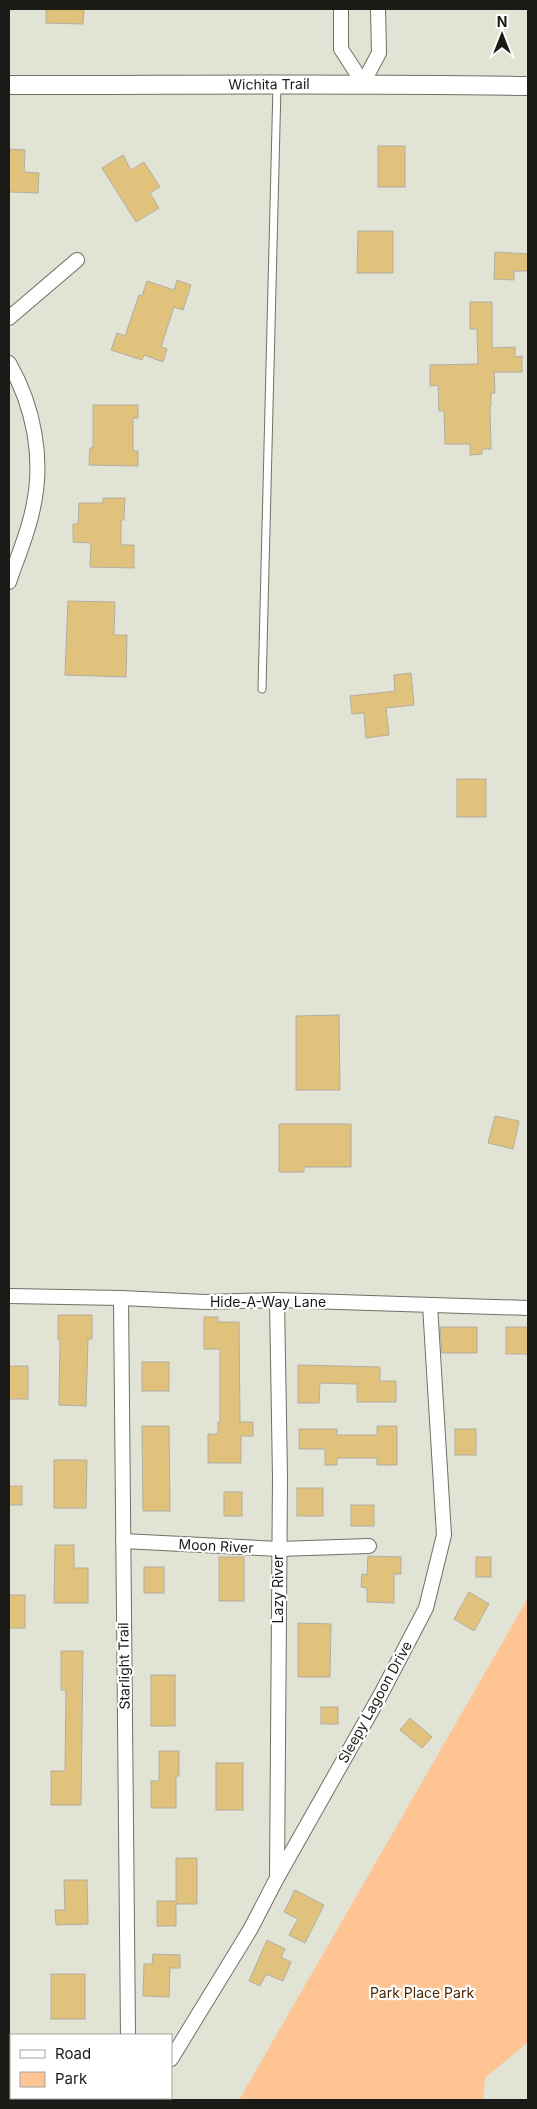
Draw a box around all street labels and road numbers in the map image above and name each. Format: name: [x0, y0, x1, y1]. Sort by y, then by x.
street label: Wichita Trail: [228, 75, 310, 92]
street label: Hide-A-Way Lane: [210, 1293, 326, 1310]
street label: Moon River: [178, 1535, 254, 1556]
street label: Lazy River: [269, 1555, 286, 1623]
street label: Starlight Trail: [114, 1622, 133, 1710]
street label: Sleepy Lagoon Drive: [334, 1638, 415, 1766]

